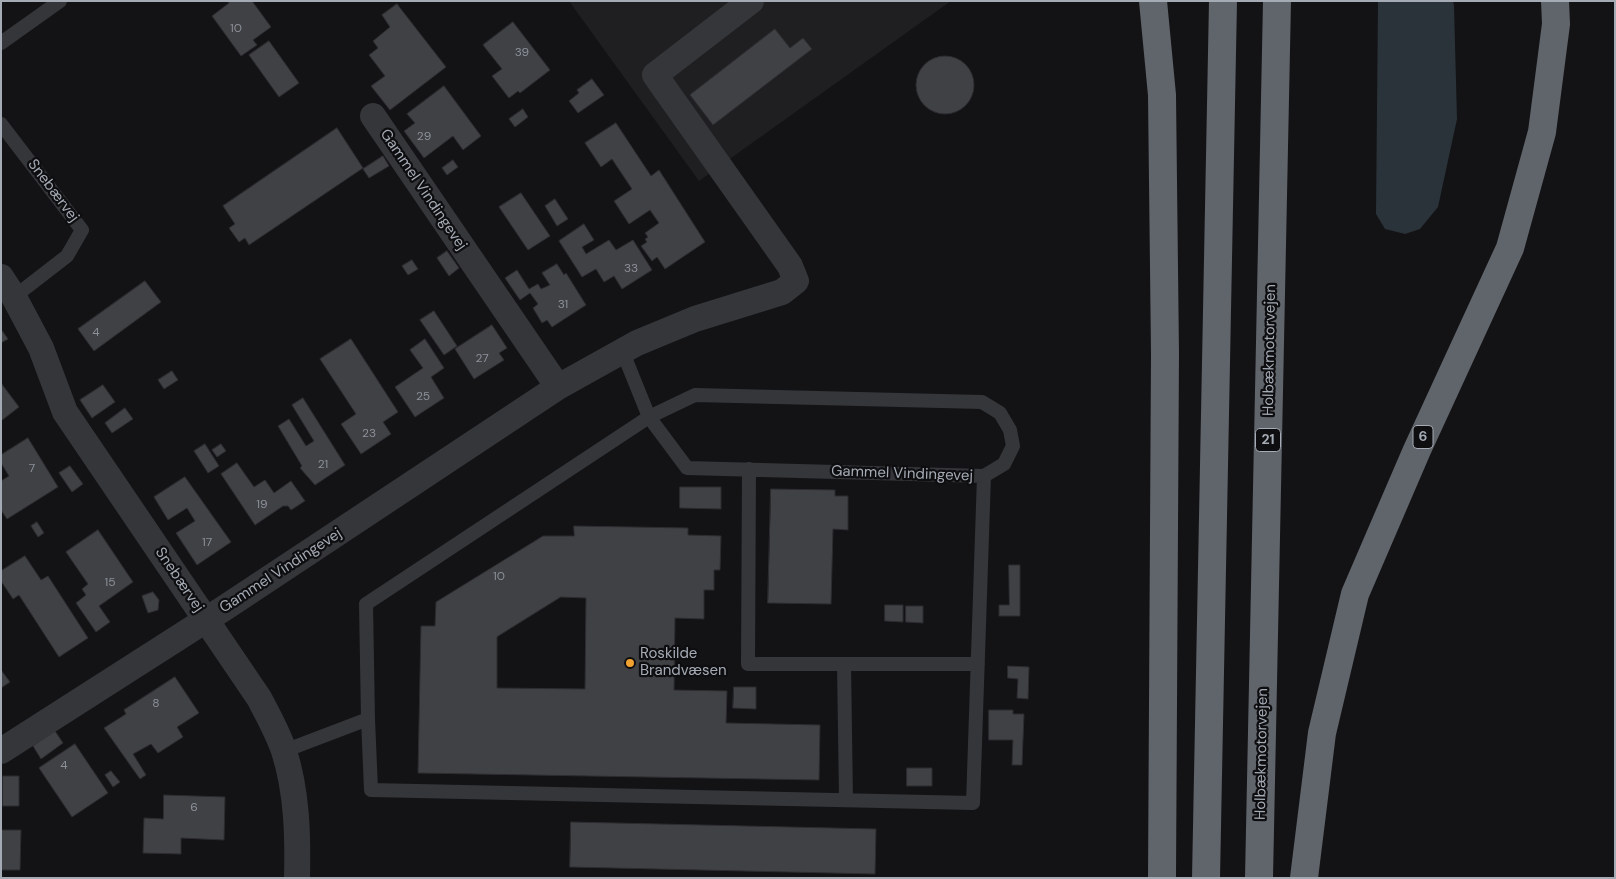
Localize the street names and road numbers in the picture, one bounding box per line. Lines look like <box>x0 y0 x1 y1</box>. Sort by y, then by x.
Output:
street label: Gammel Vindingevej <box>376 126 470 254</box>
street label: Snebærvej <box>23 156 83 226</box>
street label: Holbækmotorvejen <box>1260 284 1280 416</box>
road number: 6 <box>1413 426 1433 448</box>
road number: 21 <box>1256 428 1280 452</box>
street label: Gammel Vindingevej <box>831 463 973 485</box>
street label: Gammel Vindingevej <box>217 525 345 617</box>
street label: Snebærvej <box>151 544 207 616</box>
street label: Holbækmotorvejen <box>1252 688 1272 820</box>

